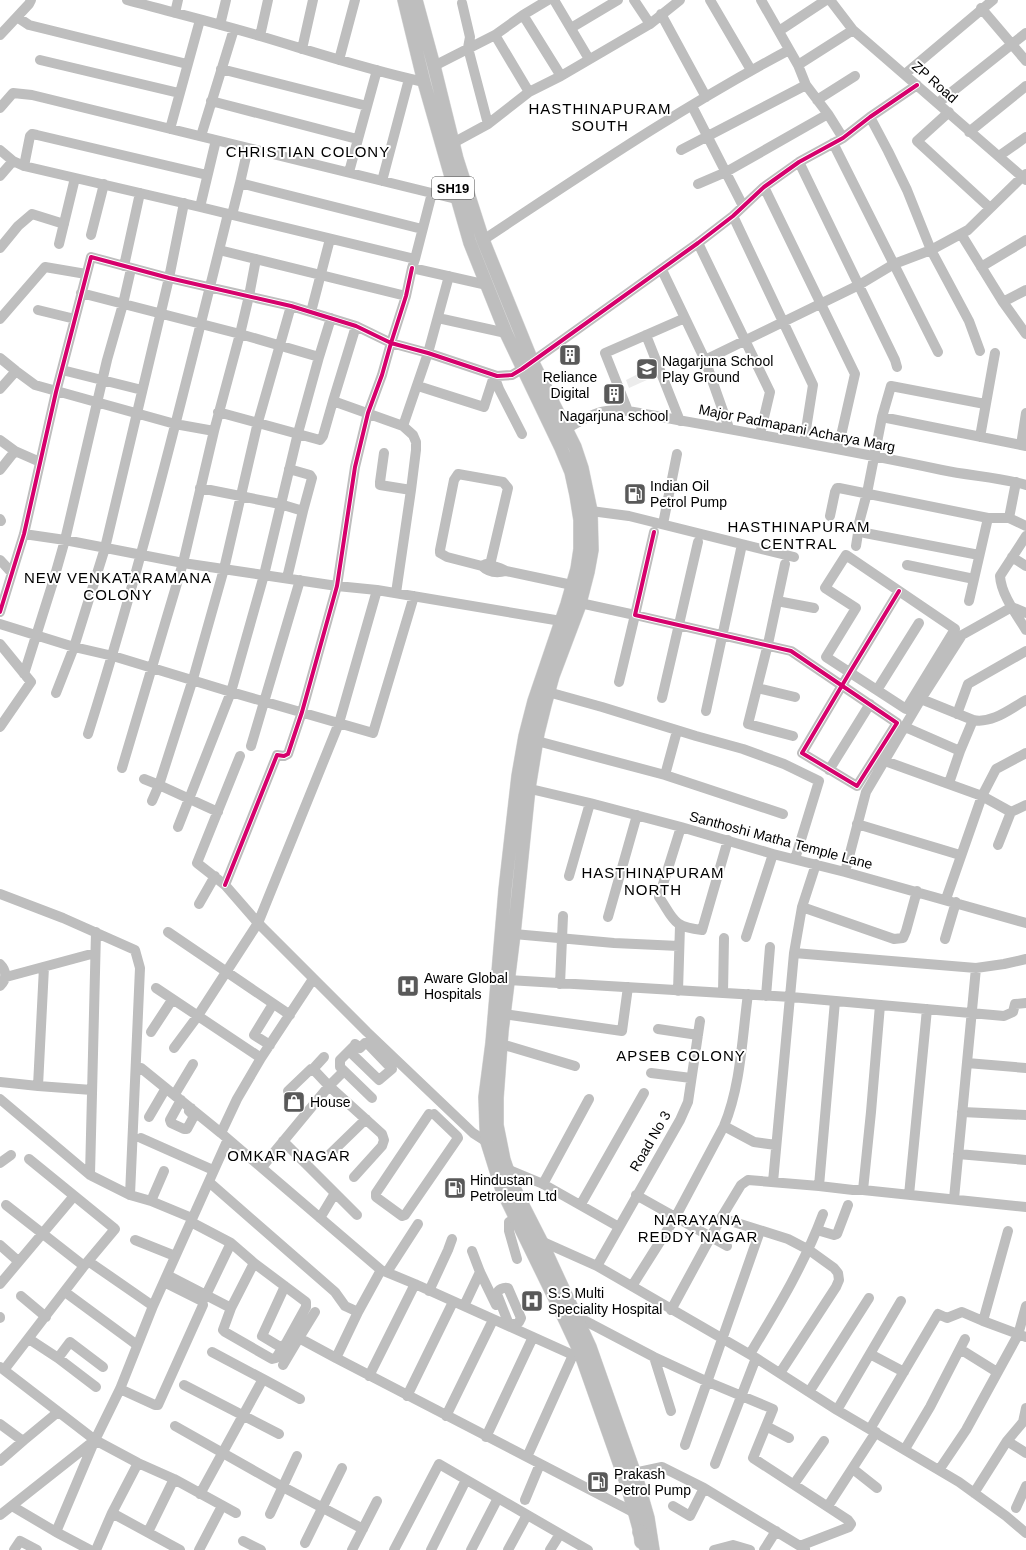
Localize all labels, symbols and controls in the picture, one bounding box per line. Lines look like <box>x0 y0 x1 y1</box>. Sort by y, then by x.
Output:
street label: ZP Road <box>909 58 961 106</box>
district label: HASTHINAPURAM SOUTH <box>528 100 672 134</box>
district label: CHRISTIAN COLONY <box>226 143 390 160</box>
road number: SH19 <box>432 177 474 199</box>
building icon: Reliance Digital <box>557 342 583 368</box>
place label: Nagarjuna School Play Ground <box>662 353 773 385</box>
school or university icon: Nagarjuna School Play Ground <box>634 356 660 382</box>
place label: Reliance Digital <box>543 369 597 401</box>
building icon: Nagarjuna school <box>601 381 627 407</box>
street label: Major Padmapani Acharya Marg <box>697 401 897 455</box>
place label: Nagarjuna school <box>560 408 668 424</box>
place label: Indian Oil Petrol Pump <box>650 478 727 510</box>
fuel station icon: Indian Oil Petrol Pump <box>622 481 648 507</box>
district label: HASTHINAPURAM CENTRAL <box>727 518 871 552</box>
district label: NEW VENKATARAMANA COLONY <box>24 569 212 603</box>
street label: Santhoshi Matha Temple Lane <box>688 808 874 872</box>
district label: HASTHINAPURAM NORTH <box>581 864 725 898</box>
place label: Aware Global Hospitals <box>424 970 508 1002</box>
hospital icon: Aware Global Hospitals <box>395 973 421 999</box>
district label: APSEB COLONY <box>616 1047 746 1064</box>
shop icon: House <box>281 1089 307 1115</box>
place label: House <box>310 1094 351 1110</box>
street label: Road No 3 <box>626 1108 674 1174</box>
district label: OMKAR NAGAR <box>227 1147 351 1164</box>
place label: Hindustan Petroleum Ltd <box>470 1172 557 1204</box>
fuel station icon: Hindustan Petroleum Ltd <box>442 1175 468 1201</box>
district label: NARAYANA REDDY NAGAR <box>638 1211 758 1245</box>
place label: S.S Multi Speciality Hospital <box>548 1285 662 1317</box>
hospital icon: S.S Multi Speciality Hospital <box>519 1288 545 1314</box>
place label: Prakash Petrol Pump <box>614 1466 691 1498</box>
fuel station icon: Prakash Petrol Pump <box>585 1469 611 1495</box>

